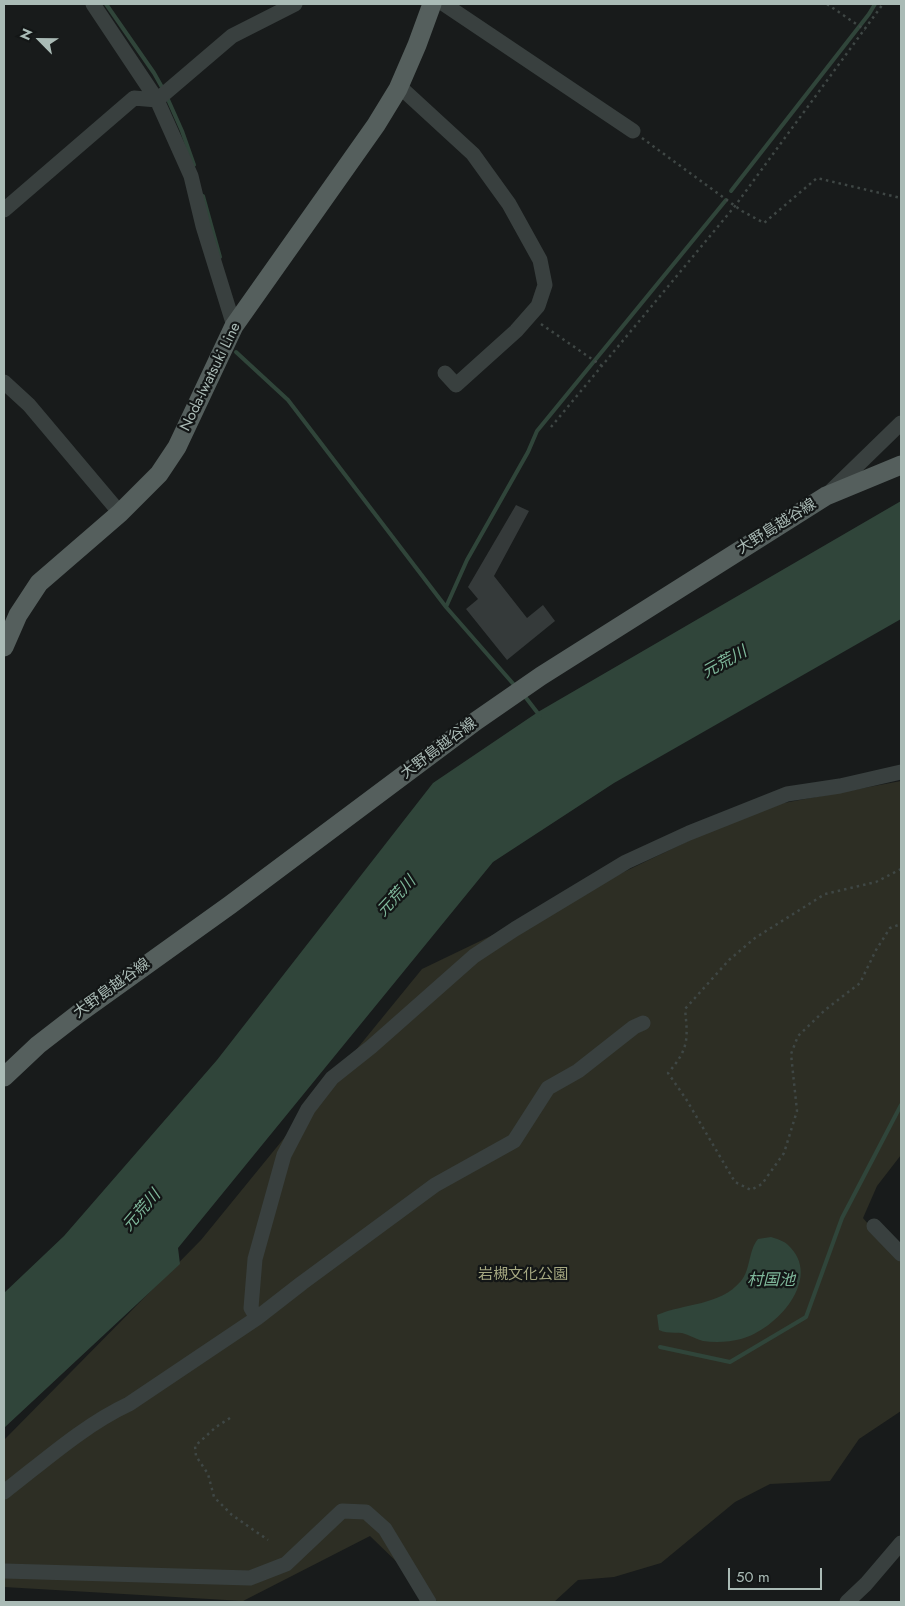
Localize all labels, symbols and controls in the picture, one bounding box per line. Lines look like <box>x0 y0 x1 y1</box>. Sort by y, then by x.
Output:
north arrow <box>15 15 65 65</box>
text: N <box>15 25 38 43</box>
street label: Noda-Iwatsuki Line <box>177 320 245 434</box>
street label: 大野島越谷線 <box>734 496 820 558</box>
water label: 元荒川 <box>699 643 751 683</box>
street label: 大野島越谷線 <box>398 715 480 783</box>
water label: 元荒川 <box>374 873 420 921</box>
street label: 大野島越谷線 <box>70 955 154 1023</box>
water label: 元荒川 <box>119 1187 165 1235</box>
park label: 岩槻文化公園 <box>478 1266 568 1284</box>
water label: 村国池 <box>747 1271 795 1291</box>
scale bar <box>730 1558 824 1590</box>
text: 50 m <box>736 1566 770 1588</box>

